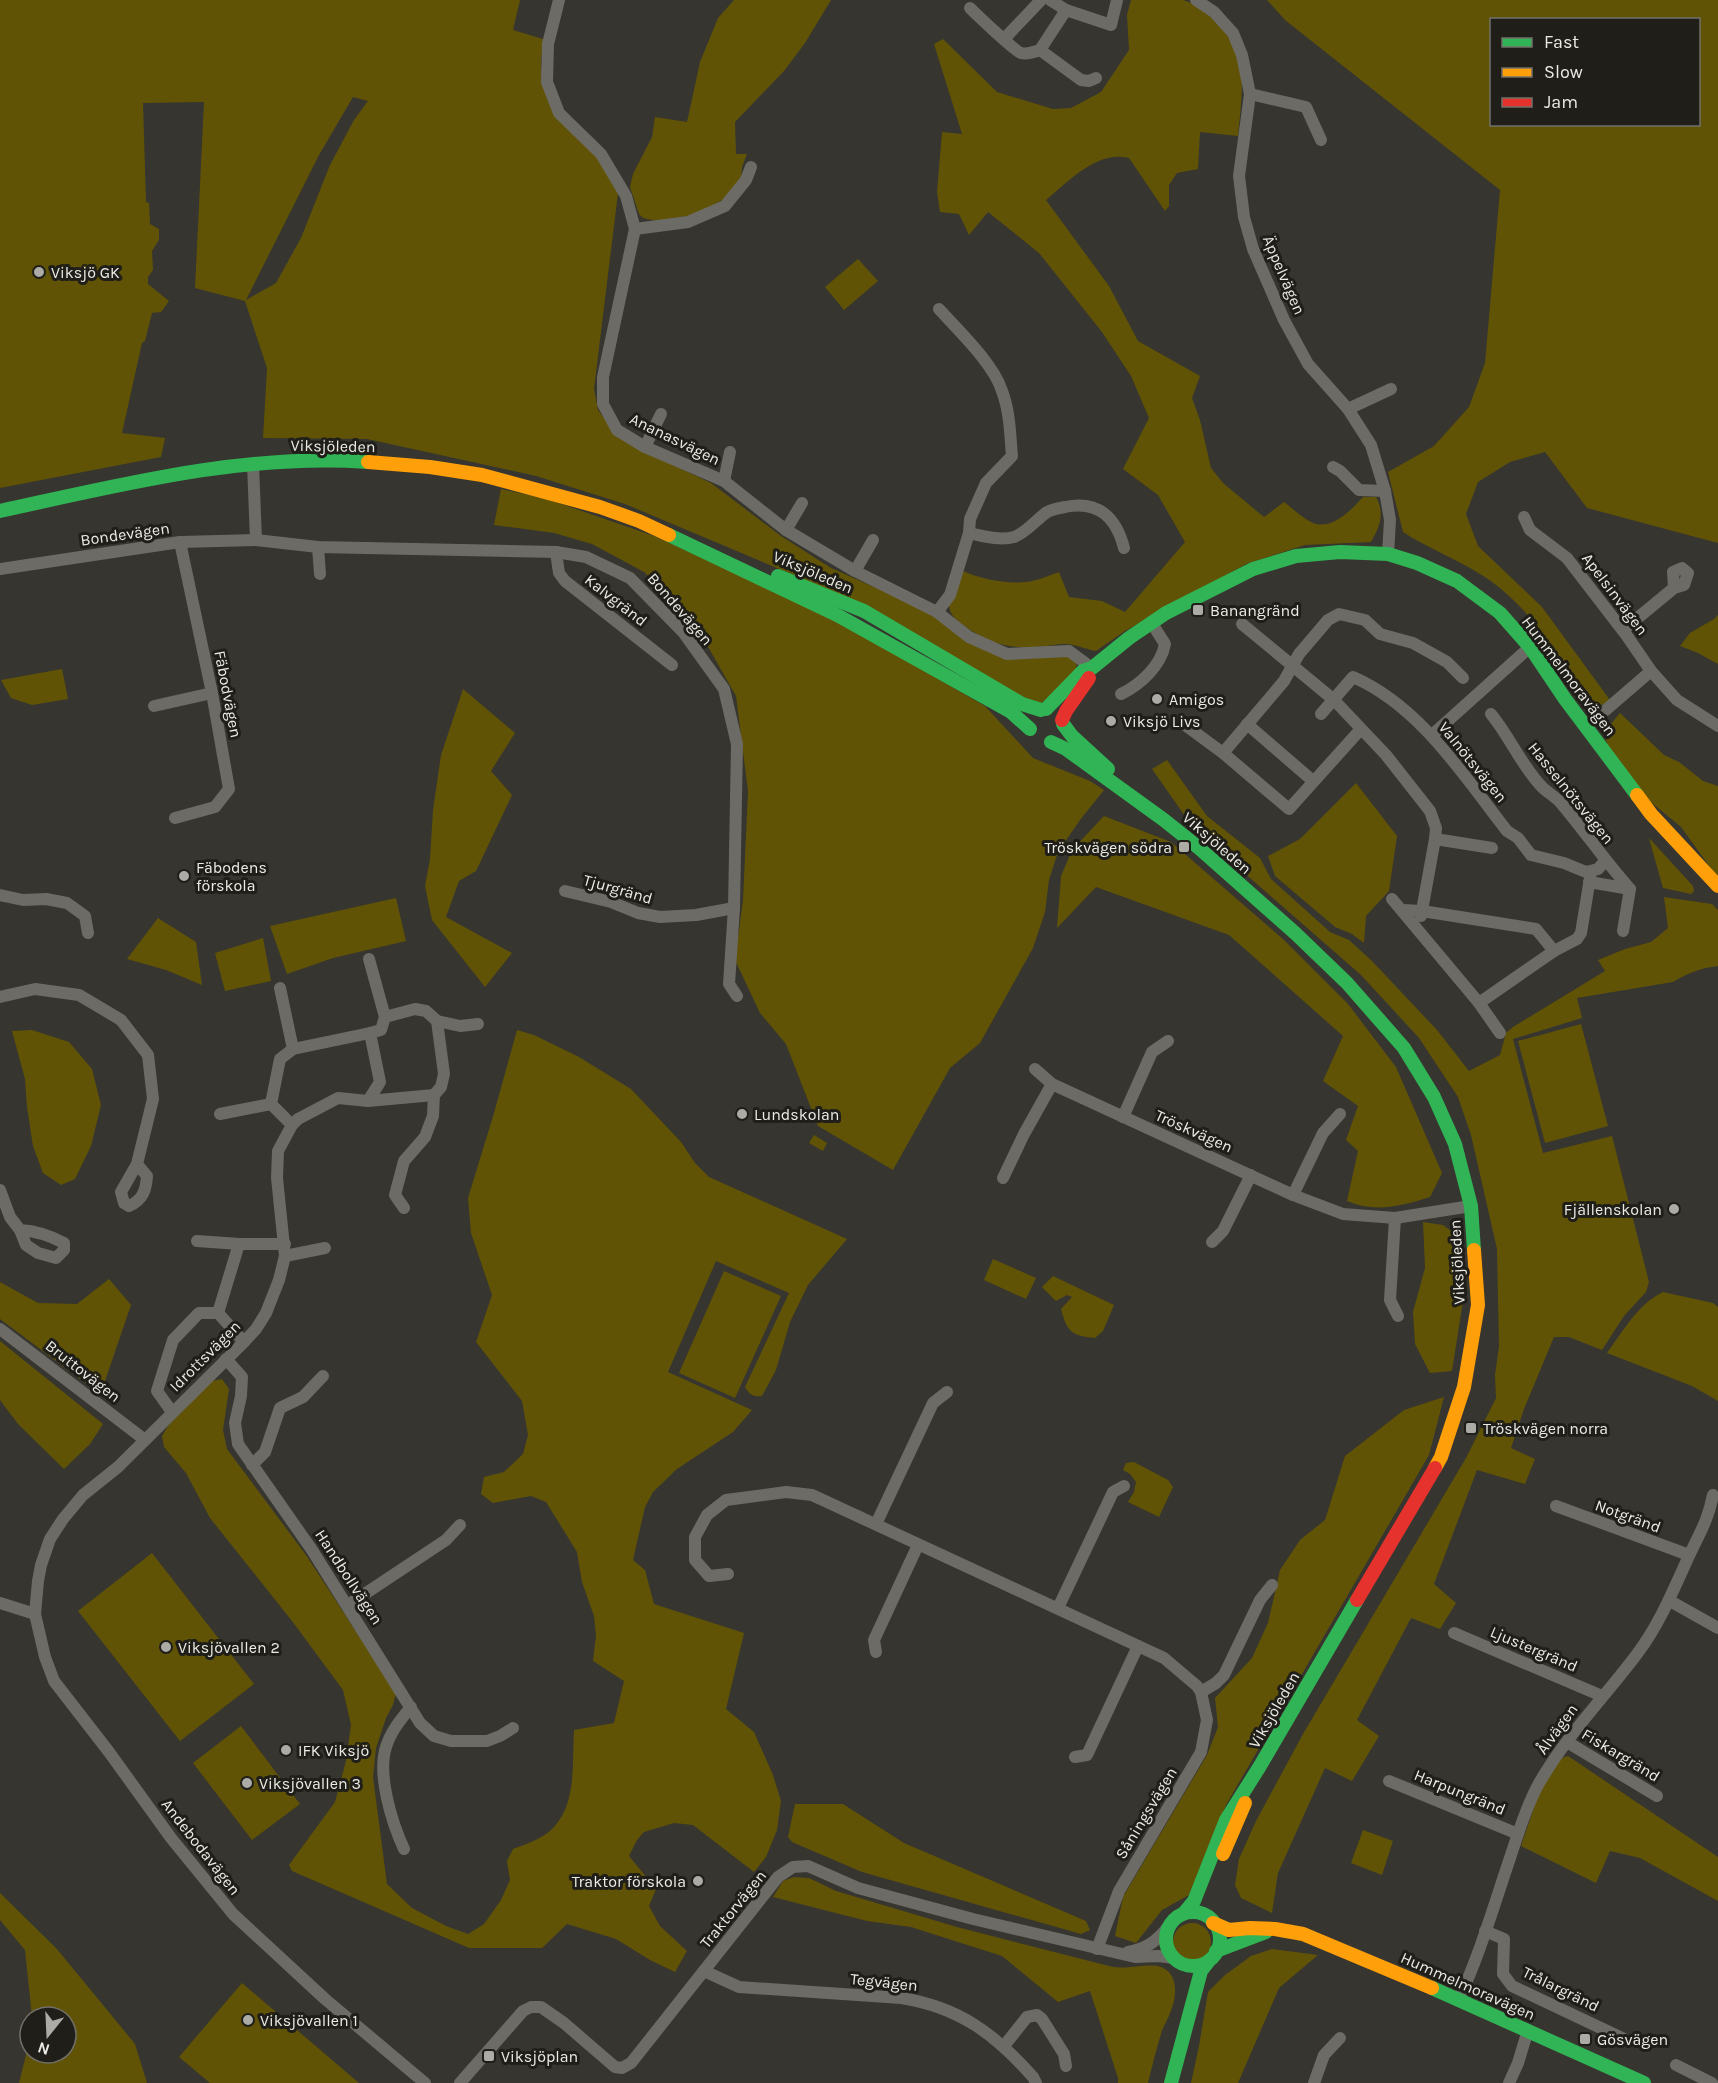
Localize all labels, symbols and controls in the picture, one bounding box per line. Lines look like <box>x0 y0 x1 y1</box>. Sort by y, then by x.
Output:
legend <box>1490 18 1700 126</box>
text: Fast <box>1544 31 1579 53</box>
text: Slow <box>1544 61 1583 83</box>
text: Jam <box>1544 91 1578 113</box>
street label: Äppelvägen <box>1259 232 1309 318</box>
place label: Viksjö GK <box>51 263 120 282</box>
marker: Viksjö GK <box>32 265 46 279</box>
street label: Ananasvägen <box>627 409 723 469</box>
street label: Viksjöleden <box>290 436 376 456</box>
street label: Bondevägen <box>79 518 171 550</box>
street label: Viksjöleden <box>770 547 856 597</box>
street label: Apelsinvägen <box>1578 549 1652 639</box>
street label: Bondevägen <box>643 569 717 649</box>
street label: Kalvgränd <box>581 570 651 630</box>
place label: Banangränd <box>1210 601 1300 620</box>
marker: Banangränd <box>1191 603 1205 617</box>
street label: Hummelmoravägen <box>1518 612 1620 740</box>
street label: Fäbodvägen <box>210 649 246 739</box>
place label: Amigos <box>1169 690 1224 709</box>
marker: Amigos <box>1150 692 1164 706</box>
place label: Viksjö Livs <box>1123 712 1200 731</box>
marker: Viksjö Livs <box>1104 714 1118 728</box>
street label: Valnötsvägen <box>1435 718 1511 806</box>
street label: Hasselnötsvägen <box>1524 738 1618 848</box>
street label: Viksjöleden <box>1179 808 1255 878</box>
place label: Tröskvägen södra <box>1044 838 1172 857</box>
marker: Tröskvägen södra <box>1177 840 1191 854</box>
place label: Fäbodens förskola <box>196 858 267 895</box>
marker: Fäbodens förskola <box>177 869 191 883</box>
street label: Tjurgränd <box>581 870 655 908</box>
place label: Lundskolan <box>754 1105 839 1124</box>
street label: Tröskvägen <box>1152 1106 1236 1156</box>
marker: Lundskolan <box>735 1107 749 1121</box>
place label: Fjällenskolan <box>1564 1200 1662 1219</box>
marker: Fjällenskolan <box>1667 1202 1681 1216</box>
street label: Viksjöleden <box>1445 1219 1469 1305</box>
street label: Idrottsvägen <box>166 1317 244 1395</box>
street label: Bruttovägen <box>42 1336 124 1406</box>
place label: Tröskvägen norra <box>1483 1419 1608 1438</box>
marker: Tröskvägen norra <box>1464 1421 1478 1435</box>
street label: Notgränd <box>1593 1495 1663 1537</box>
street label: Handbollvägen <box>311 1526 387 1628</box>
street label: Ljustergränd <box>1487 1622 1581 1676</box>
place label: Viksjövallen 2 <box>178 1638 280 1657</box>
marker: Viksjövallen 2 <box>159 1640 173 1654</box>
street label: Viksjöleden <box>1245 1668 1303 1752</box>
street label: Ålvägen <box>1532 1700 1582 1758</box>
street label: Fiskargränd <box>1579 1724 1663 1786</box>
place label: IFK Viksjö <box>298 1741 369 1760</box>
marker: IFK Viksjö <box>279 1743 293 1757</box>
street label: Såningsvägen <box>1111 1764 1181 1862</box>
street label: Harpungränd <box>1412 1765 1508 1819</box>
place label: Viksjövallen 3 <box>259 1774 361 1793</box>
marker: Viksjövallen 3 <box>240 1776 254 1790</box>
street label: Andebodavägen <box>158 1795 244 1899</box>
street label: Traktorvägen <box>696 1866 770 1952</box>
place label: Traktor förskola <box>572 1872 686 1891</box>
marker: Traktor förskola <box>691 1874 705 1888</box>
street label: Hummelmoravägen <box>1398 1948 1538 2024</box>
street label: Trålargränd <box>1520 1962 1602 2016</box>
street label: Tegvägen <box>849 1969 919 1995</box>
north arrow <box>18 2005 78 2065</box>
place label: Viksjövallen 1 <box>260 2011 358 2030</box>
marker: Viksjövallen 1 <box>241 2013 255 2027</box>
place label: Gösvägen <box>1597 2030 1668 2049</box>
marker: Gösvägen <box>1578 2032 1592 2046</box>
text: N <box>35 2038 52 2060</box>
place label: Viksjöplan <box>501 2047 578 2066</box>
marker: Viksjöplan <box>482 2049 496 2063</box>

